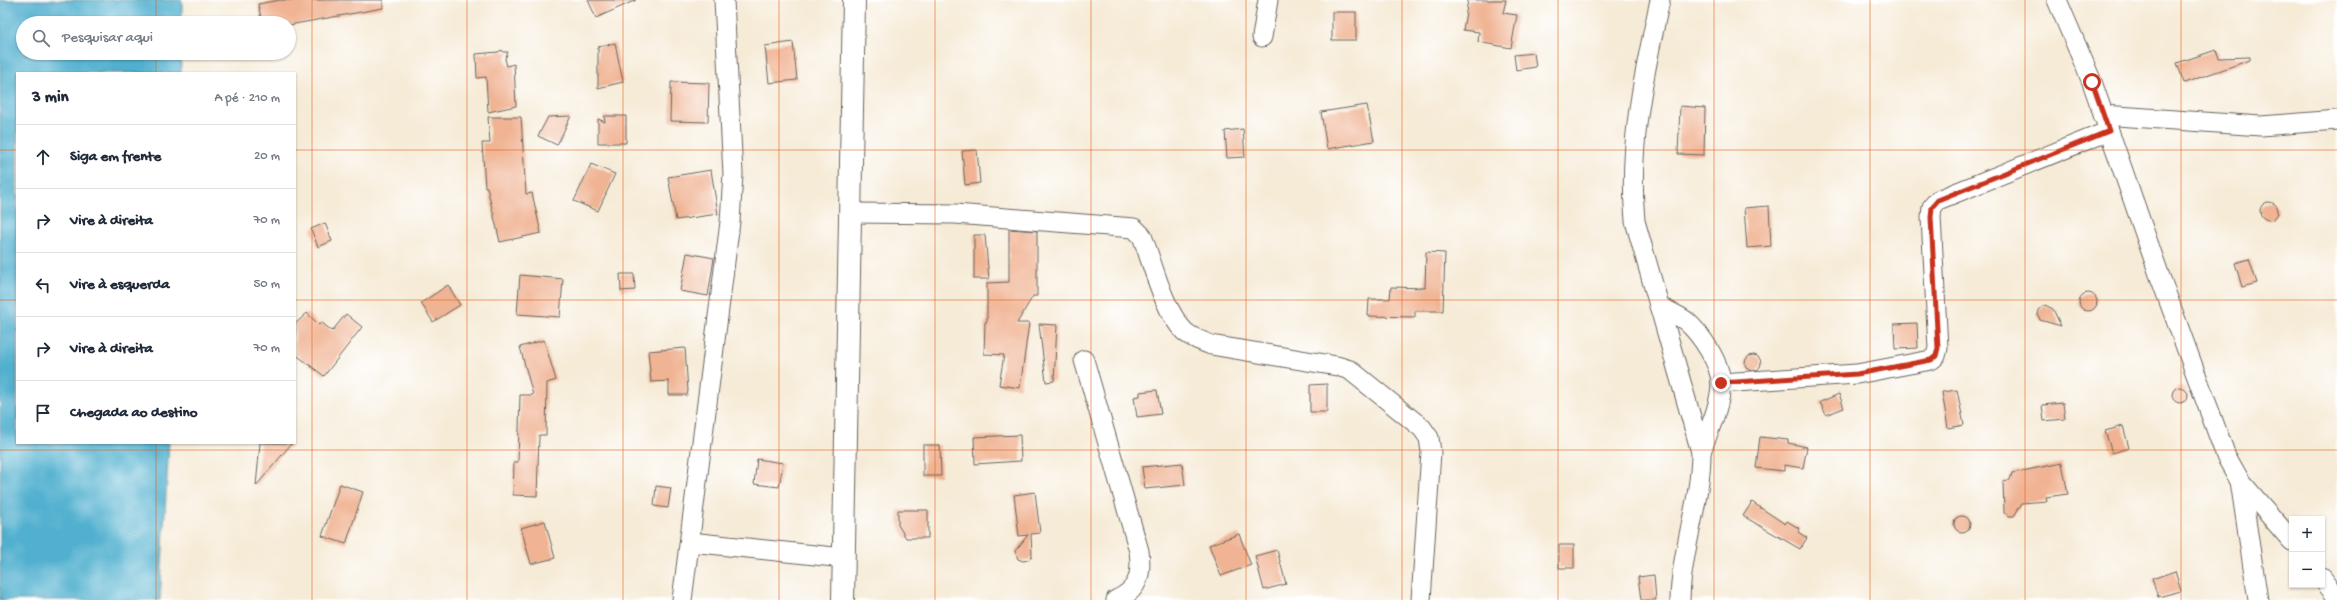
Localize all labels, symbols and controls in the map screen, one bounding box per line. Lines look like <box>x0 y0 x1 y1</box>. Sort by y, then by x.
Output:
search box <box>16 16 296 60</box>
icon: search <box>30 27 52 49</box>
text: Pesquisar aqui <box>62 29 153 47</box>
route start <box>2083 73 2101 91</box>
text: 3 min <box>32 88 69 108</box>
text: A pé · 210 m <box>215 91 280 106</box>
icon: ahead <box>32 146 54 168</box>
text: Siga em frente <box>70 148 161 166</box>
text: 20 m <box>254 149 280 164</box>
icon: right <box>32 210 54 232</box>
text: Vire à direita <box>70 212 153 230</box>
text: 70 m <box>254 213 280 228</box>
icon: left <box>32 274 54 296</box>
text: Vire à esquerda <box>70 276 170 294</box>
text: 50 m <box>253 277 280 292</box>
icon: right <box>32 338 54 360</box>
text: Vire à direita <box>70 340 153 358</box>
text: 70 m <box>254 341 280 356</box>
route end <box>1712 374 1730 392</box>
icon: arrive <box>32 402 54 424</box>
text: Chegada ao destino <box>70 404 197 422</box>
map controls <box>2289 516 2325 588</box>
button: + <box>2289 516 2325 552</box>
button: − <box>2289 552 2325 588</box>

